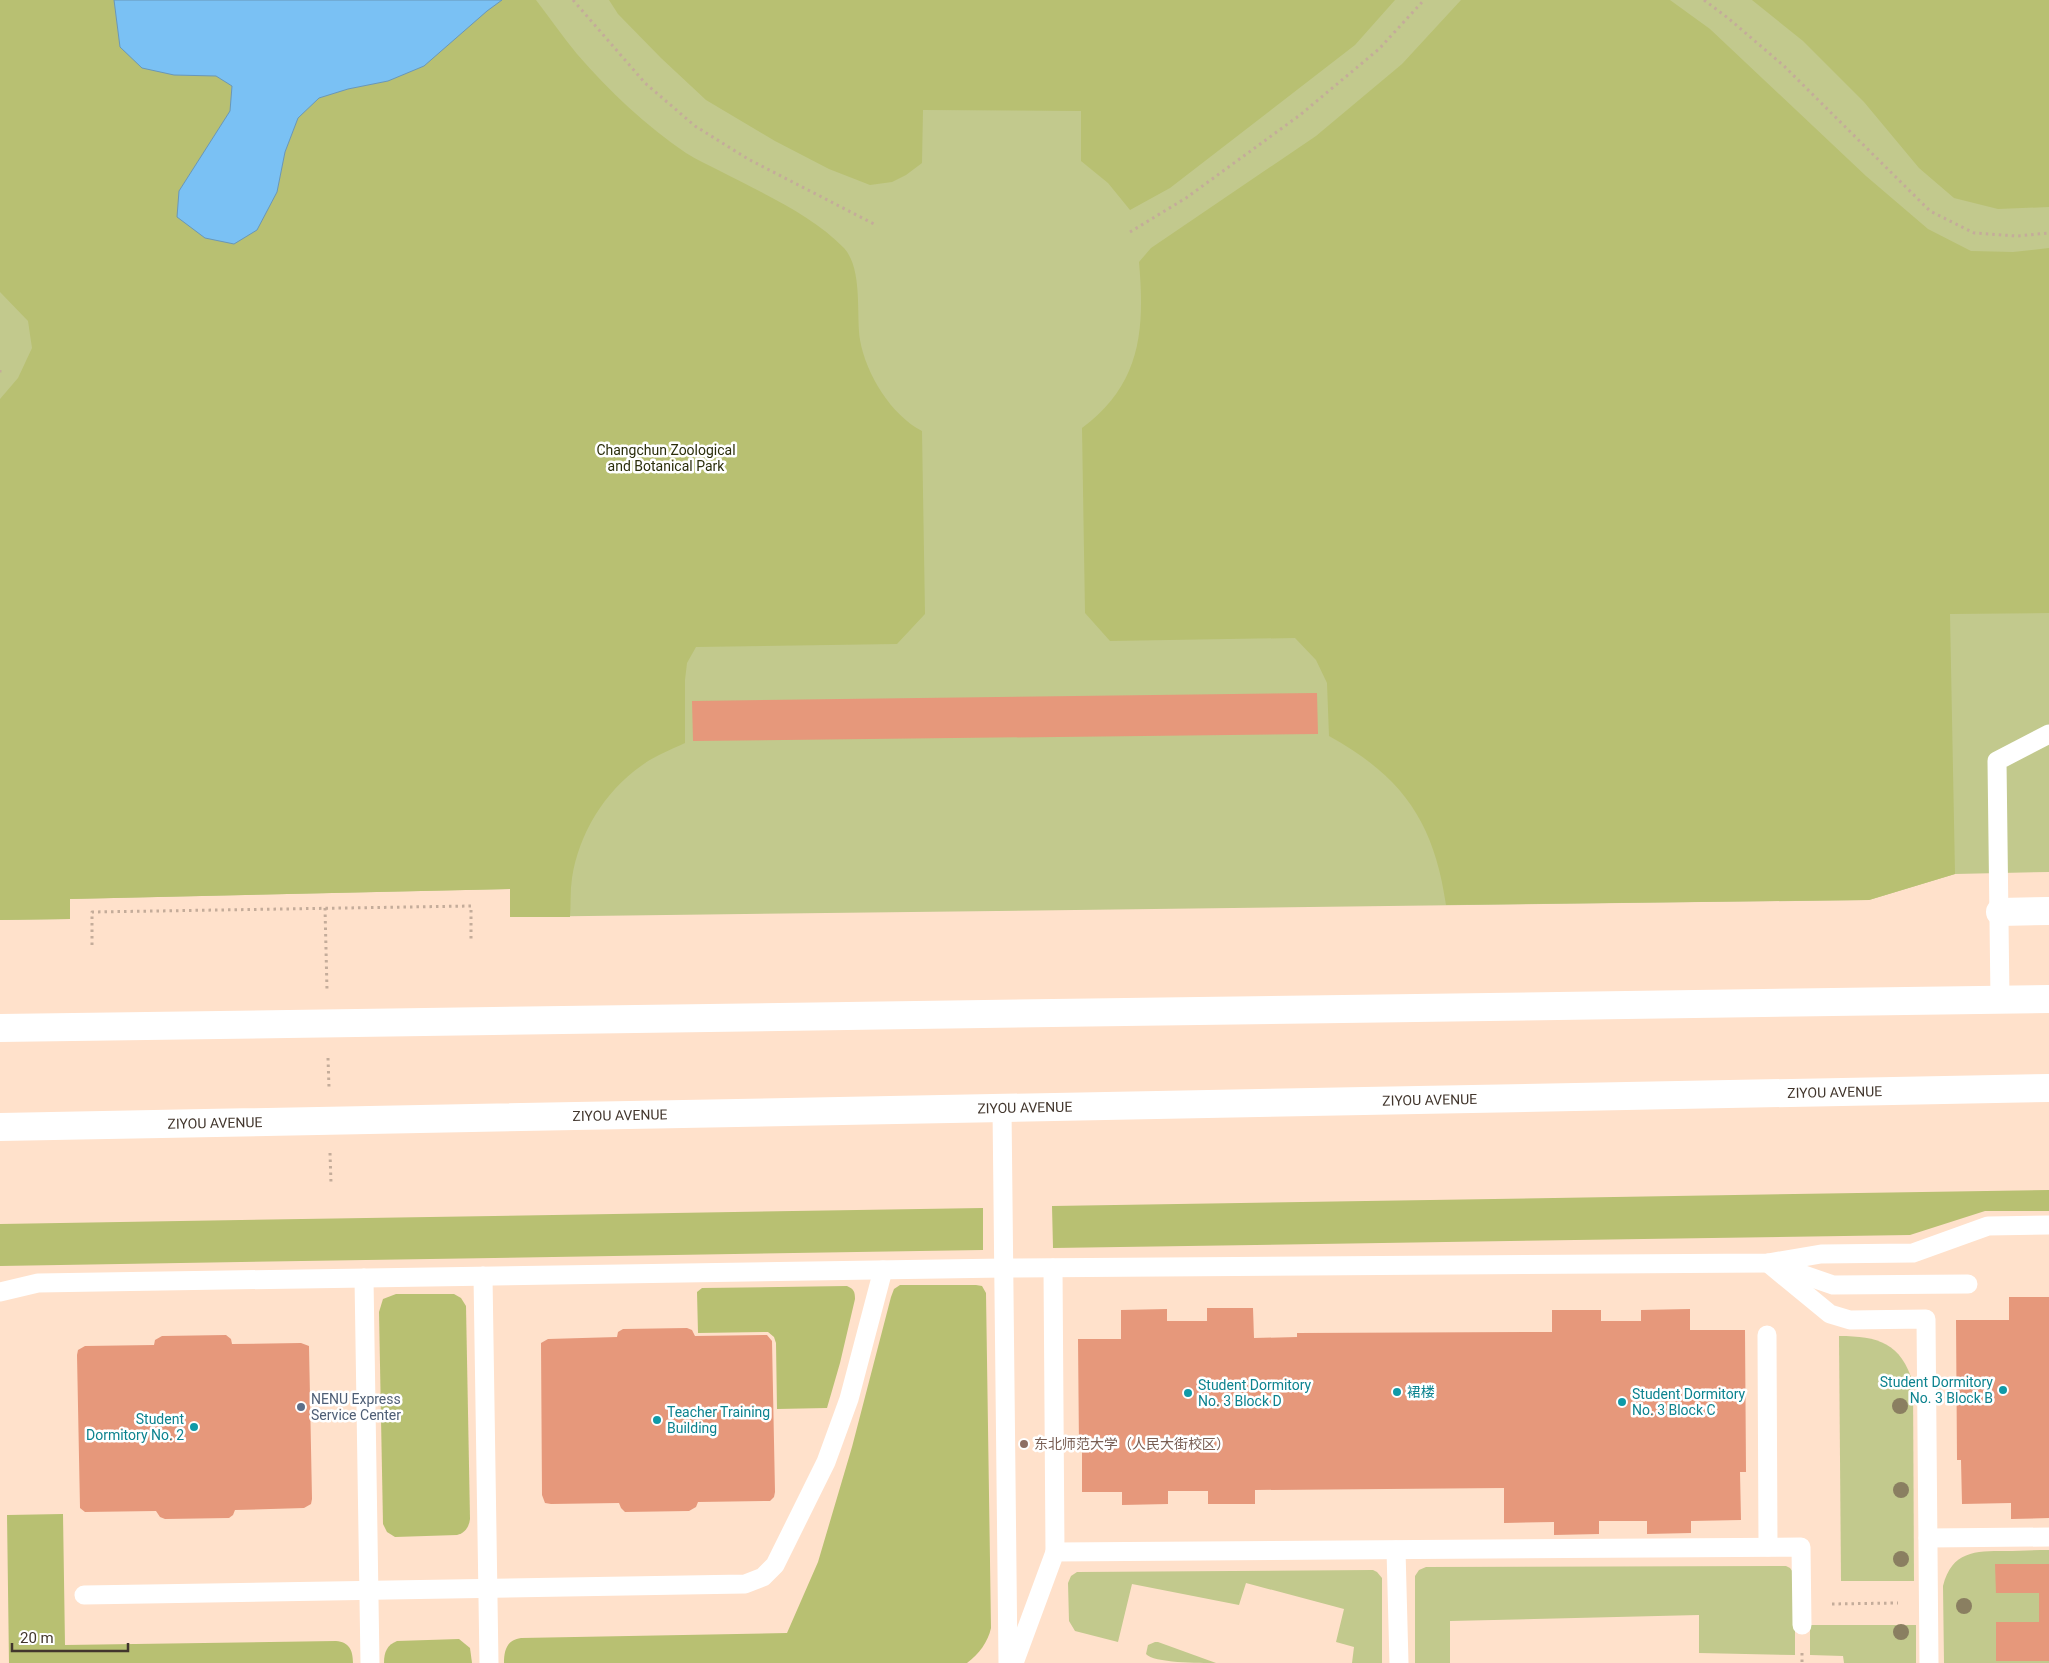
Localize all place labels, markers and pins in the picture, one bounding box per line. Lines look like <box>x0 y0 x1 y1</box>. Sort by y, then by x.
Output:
place label: Student Dormitory No. 3 Block B <box>1880 1374 1993 1406</box>
place label: Student Dormitory No. 3 Block D <box>1198 1377 1312 1409</box>
place label: 裙楼 <box>1407 1384 1435 1400</box>
marker: Student Dormitory No. 3 Block B <box>1997 1384 2009 1396</box>
marker: 裙楼 <box>1391 1386 1403 1398</box>
place label: Student Dormitory No. 3 Block C <box>1632 1386 1746 1418</box>
marker: Student Dormitory No. 3 Block D <box>1182 1387 1194 1399</box>
place label: NENU Express Service Center <box>311 1391 401 1423</box>
marker: Student Dormitory No. 3 Block C <box>1616 1396 1628 1408</box>
marker: NENU Express Service Center <box>295 1401 307 1413</box>
place label: Teacher Training Building <box>667 1404 770 1436</box>
place label: Student Dormitory No. 2 <box>86 1411 184 1443</box>
marker: Teacher Training Building <box>651 1414 663 1426</box>
marker: Student Dormitory No. 2 <box>188 1421 200 1433</box>
place label: 东北师范大学（人民大街校区） <box>1034 1436 1230 1452</box>
marker: 东北师范大学（人民大街校区） <box>1018 1438 1030 1450</box>

